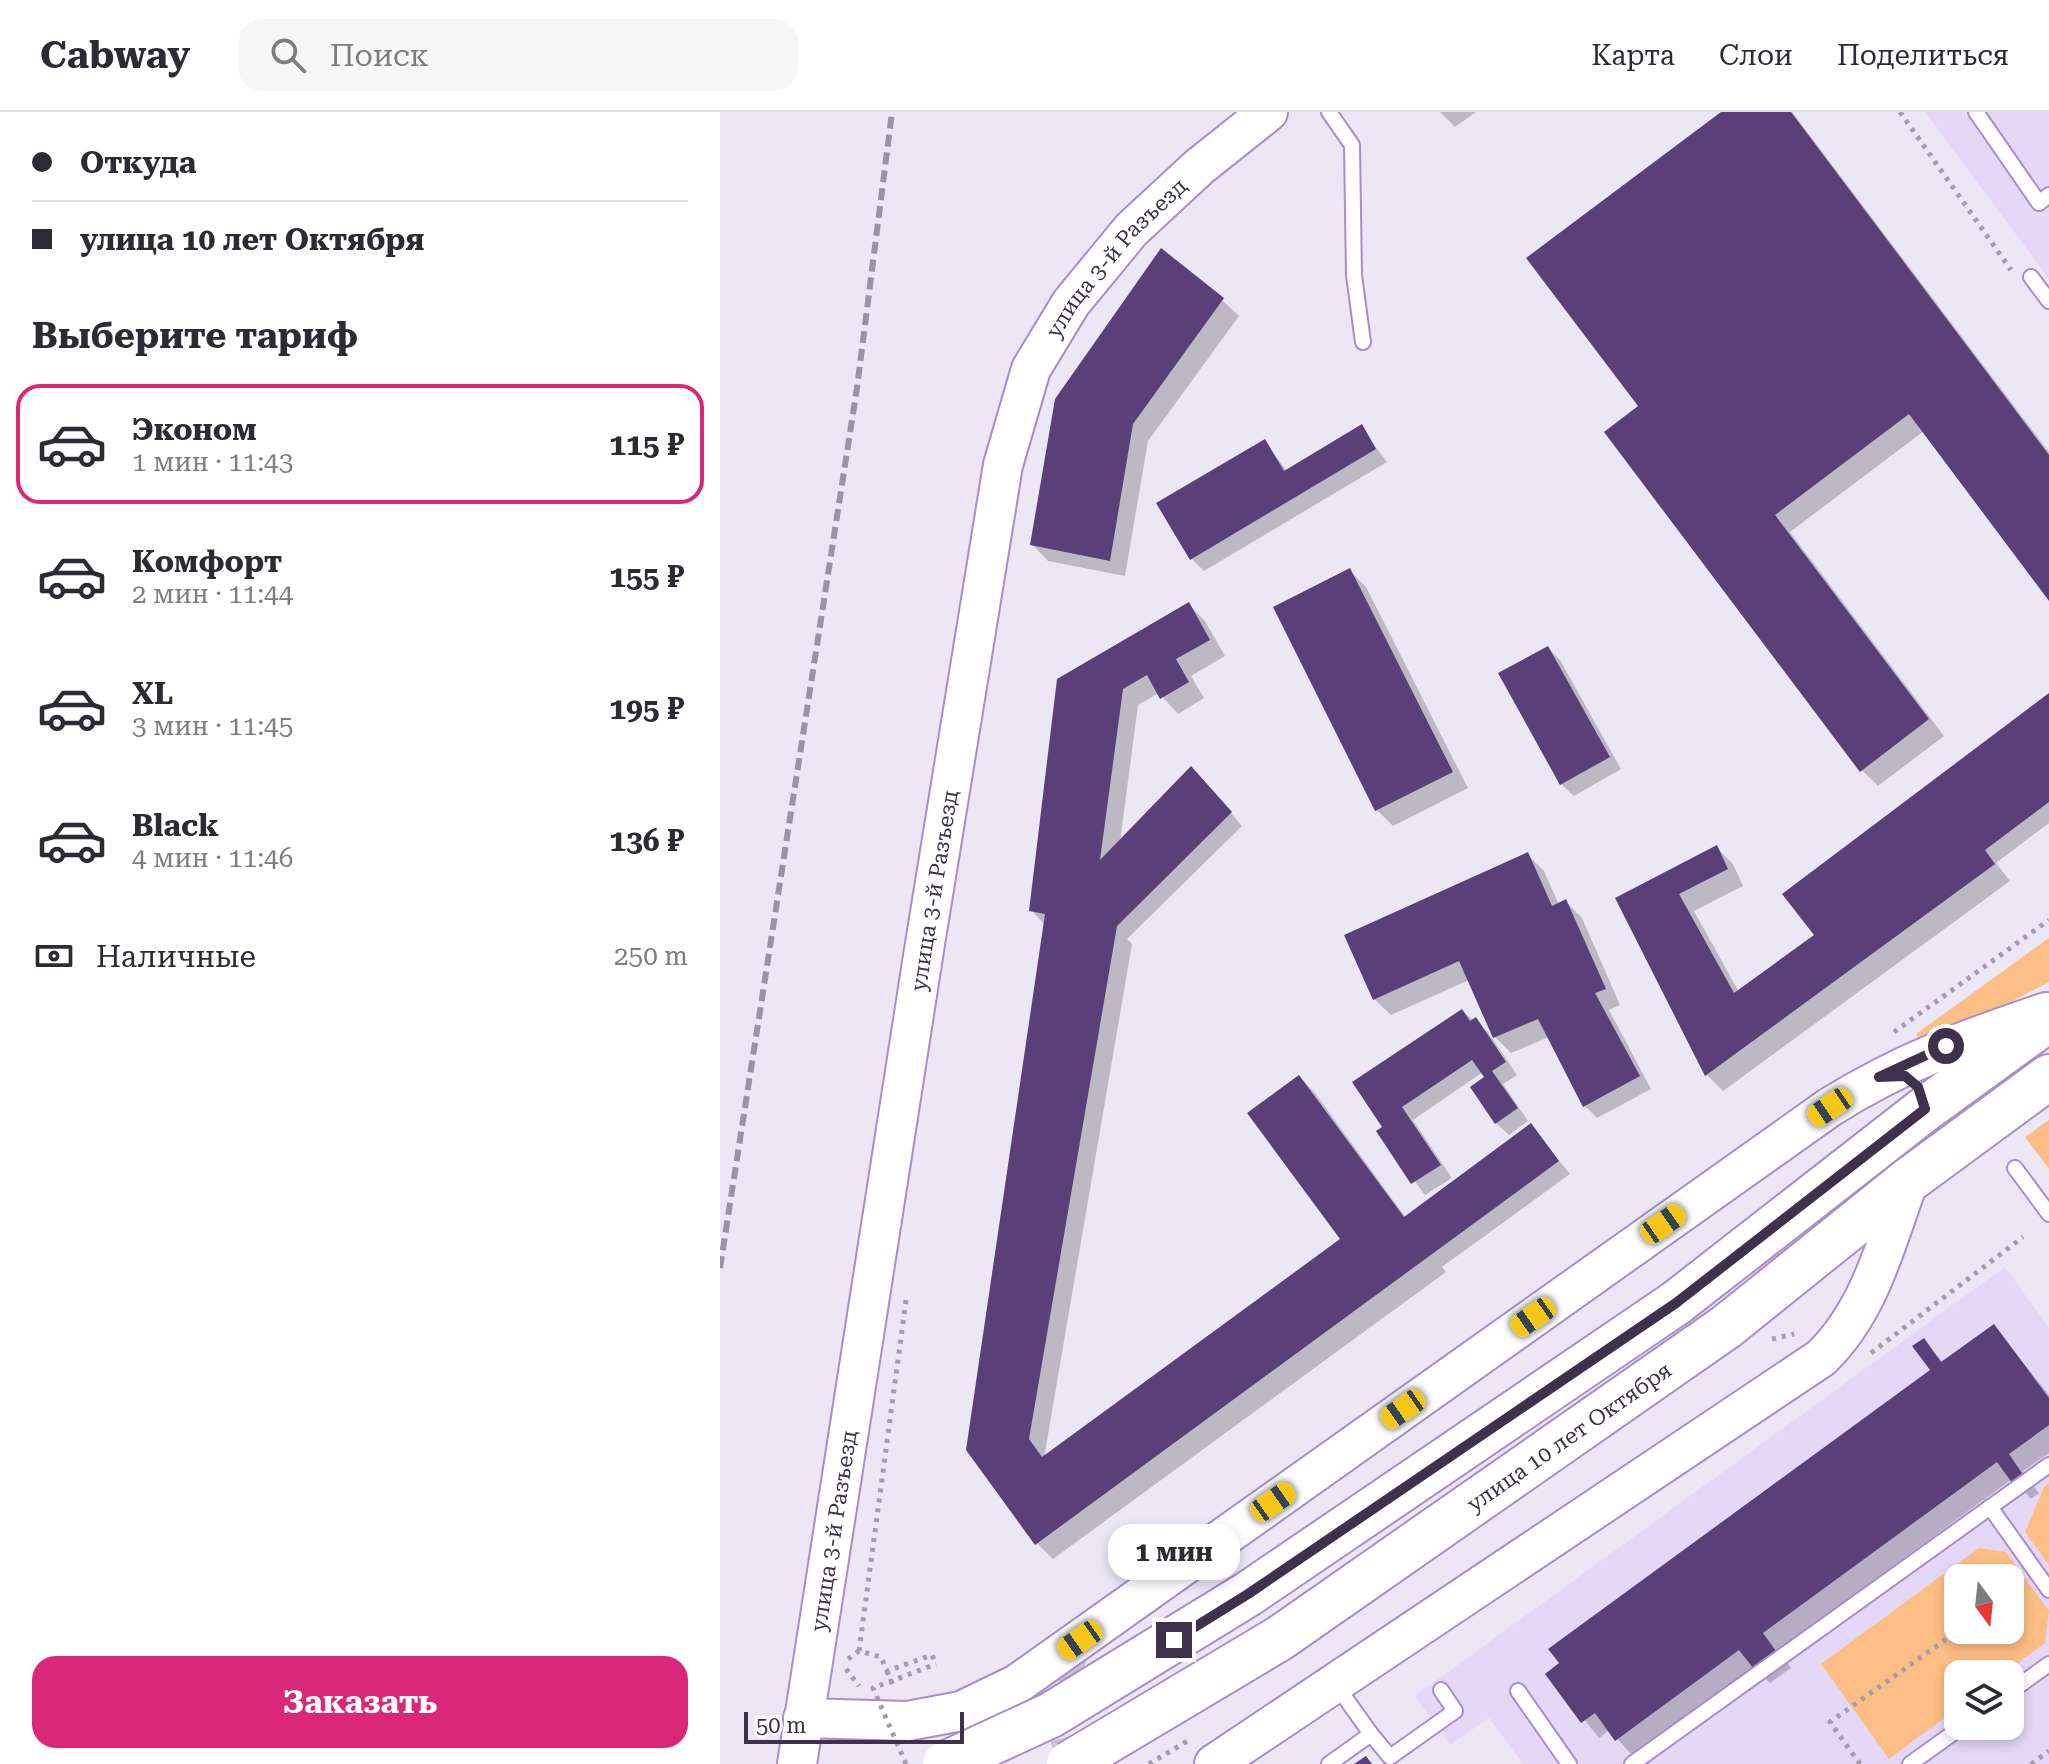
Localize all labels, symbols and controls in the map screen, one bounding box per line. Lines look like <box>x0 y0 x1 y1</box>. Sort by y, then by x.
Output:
search box <box>238 19 798 91</box>
text: Cabway <box>40 33 190 77</box>
icon: search <box>266 33 310 77</box>
text: Поиск <box>330 38 429 73</box>
text: Карта <box>1591 39 1675 72</box>
text: Слои <box>1719 39 1793 72</box>
text: Поделиться <box>1837 39 2009 72</box>
text: Откуда <box>80 145 196 180</box>
street label: улица 3-й Разъезд <box>1041 173 1191 342</box>
text: улица 10 лет Октября <box>80 222 424 257</box>
text: Выберите тариф <box>32 315 358 357</box>
icon: car <box>36 408 108 480</box>
text: Эконом <box>132 412 257 447</box>
text: 115 ₽ <box>609 427 684 462</box>
text: 1 мин · 11:43 <box>132 447 293 477</box>
icon: car <box>36 540 108 612</box>
text: Комфорт <box>132 544 282 579</box>
text: 155 ₽ <box>609 559 684 594</box>
text: 2 мин · 11:44 <box>132 579 293 609</box>
icon: car <box>36 672 108 744</box>
text: XL <box>132 676 173 711</box>
text: 195 ₽ <box>609 691 684 726</box>
text: 3 мин · 11:45 <box>132 711 293 741</box>
street label: улица 3-й Разъезд <box>905 788 962 993</box>
icon: car <box>36 804 108 876</box>
text: Black <box>132 808 219 843</box>
text: 136 ₽ <box>609 823 684 858</box>
text: 4 мин · 11:46 <box>132 843 293 873</box>
icon: cash <box>32 934 76 978</box>
text: Наличные <box>96 939 256 974</box>
text: 250 m <box>614 941 688 971</box>
route start <box>1928 1028 1964 1064</box>
car <box>1803 1084 1857 1130</box>
car <box>1636 1200 1690 1248</box>
car <box>1506 1293 1560 1341</box>
street label: улица 10 лет Октября <box>1462 1357 1676 1516</box>
car <box>1376 1385 1430 1433</box>
street label: улица 3-й Разъезд <box>805 1428 861 1633</box>
car <box>1246 1478 1300 1526</box>
callout: 1 мин <box>1108 1524 1240 1580</box>
text: 1 мин <box>1135 1537 1213 1567</box>
north arrow <box>1944 1564 2024 1644</box>
map controls <box>1944 1564 2024 1740</box>
car <box>1053 1616 1107 1664</box>
route end <box>1156 1622 1192 1658</box>
button: Заказать <box>32 1656 688 1748</box>
button: layers <box>1944 1660 2024 1740</box>
scale bar <box>744 1708 964 1744</box>
text: 50 m <box>756 1713 806 1738</box>

